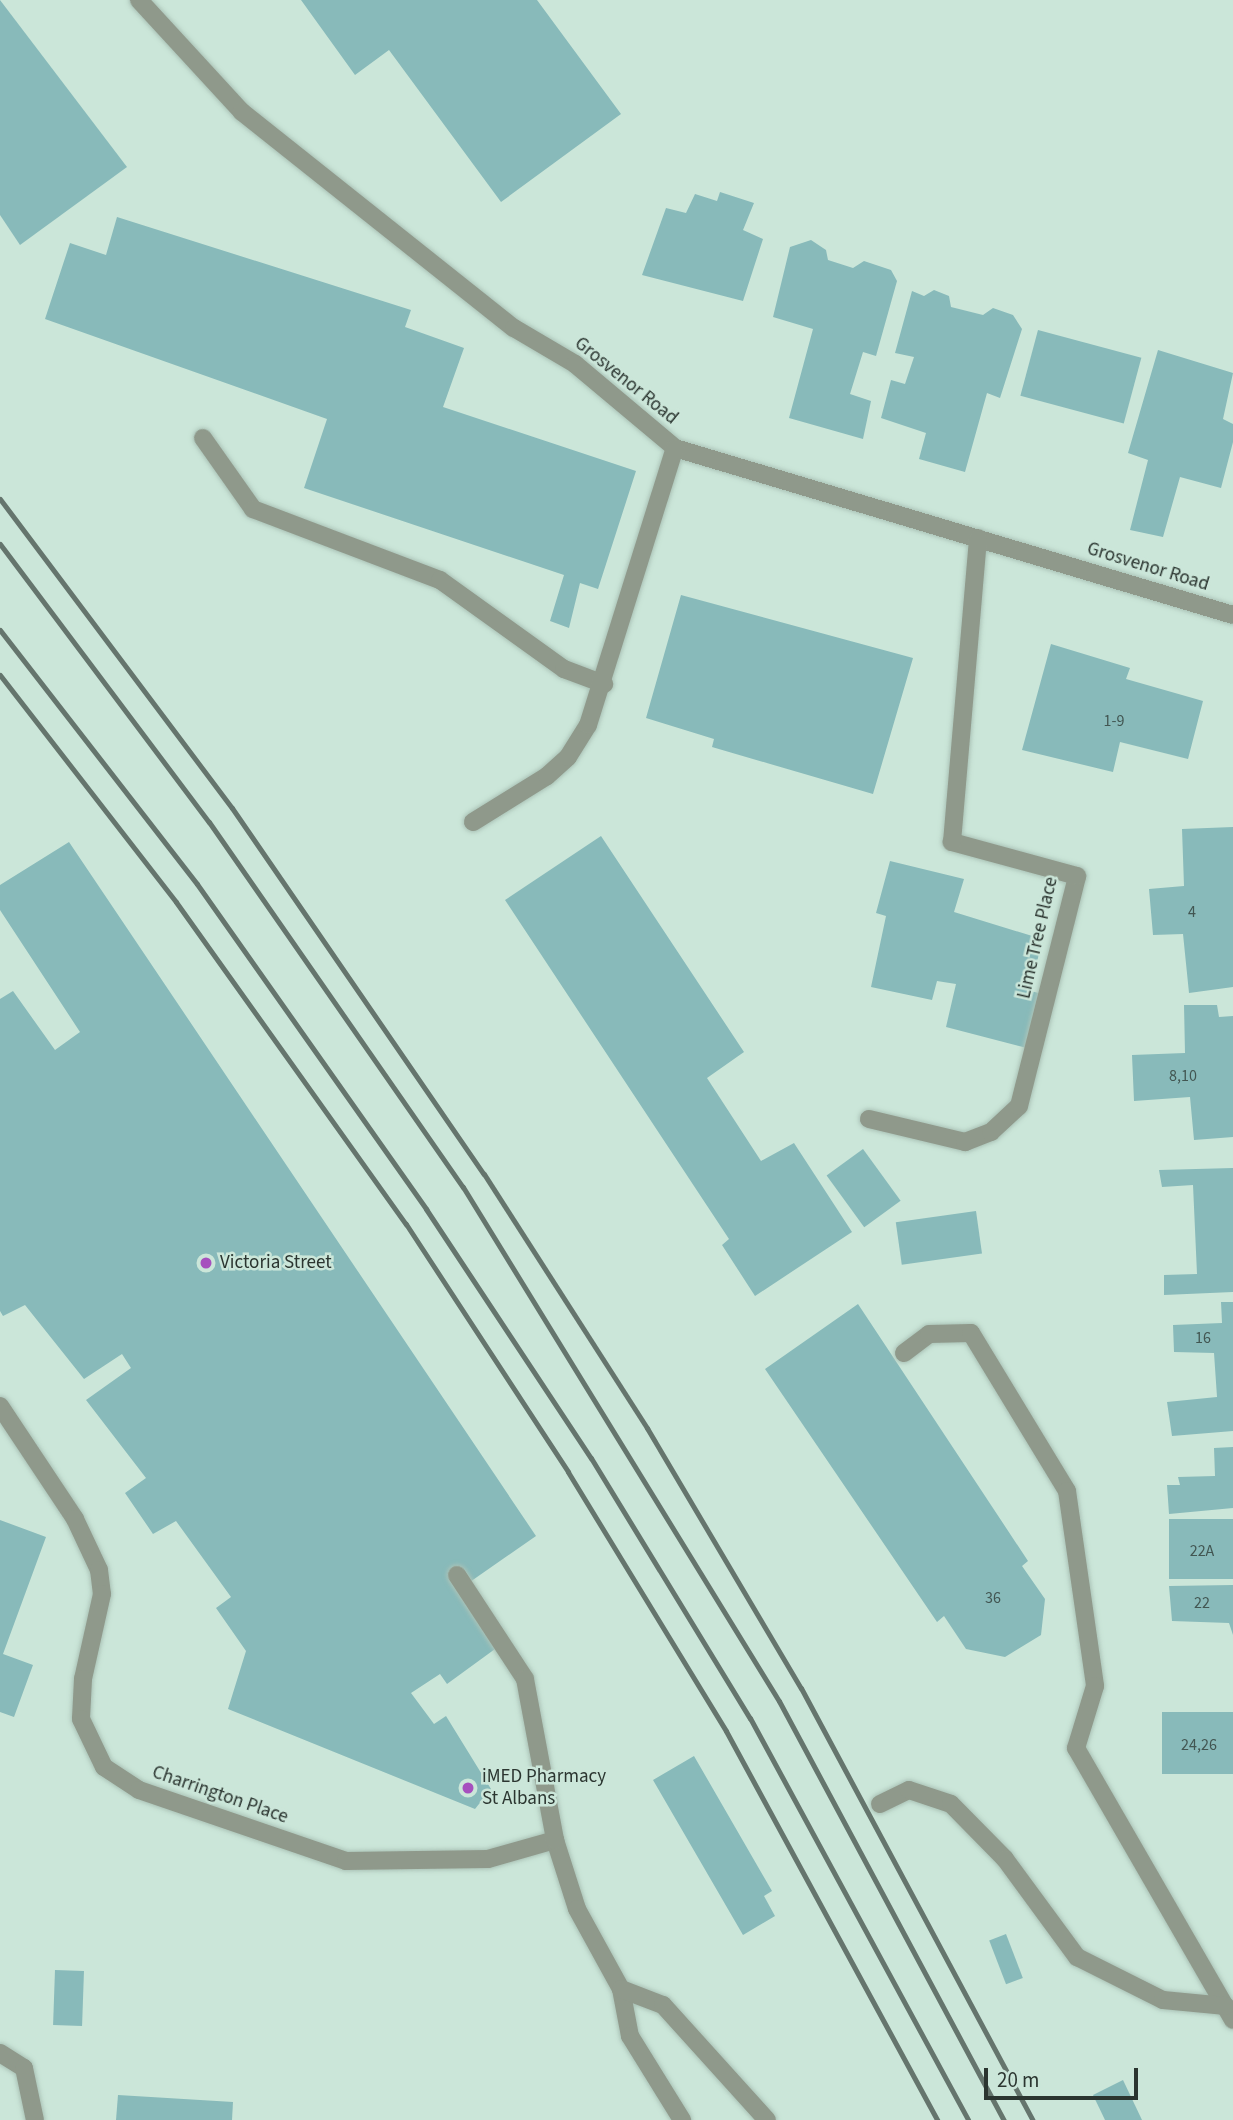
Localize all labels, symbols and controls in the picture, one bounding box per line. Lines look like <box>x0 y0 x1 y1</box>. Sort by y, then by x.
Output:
street label: Grosvenor Road <box>570 332 682 430</box>
street label: Grosvenor Road <box>1084 538 1212 596</box>
house number: 1-9 <box>1104 711 1124 731</box>
street label: Lime Tree Place <box>1013 875 1063 1001</box>
house number: 4 <box>1188 902 1196 922</box>
house number: 8,10 <box>1169 1066 1197 1086</box>
place label: Victoria Street <box>220 1252 332 1274</box>
marker: Victoria Street <box>198 1255 214 1271</box>
house number: 16 <box>1195 1328 1211 1348</box>
house number: 22A <box>1190 1541 1214 1561</box>
house number: 36 <box>985 1588 1001 1608</box>
house number: 22 <box>1194 1593 1210 1613</box>
house number: 24,26 <box>1181 1735 1217 1755</box>
street label: Charrington Place <box>149 1761 291 1829</box>
place label: iMED Pharmacy St Albans <box>482 1766 606 1810</box>
marker: iMED Pharmacy St Albans <box>460 1780 476 1796</box>
scale bar <box>988 2054 1142 2098</box>
text: 20 m <box>997 2065 1039 2095</box>

